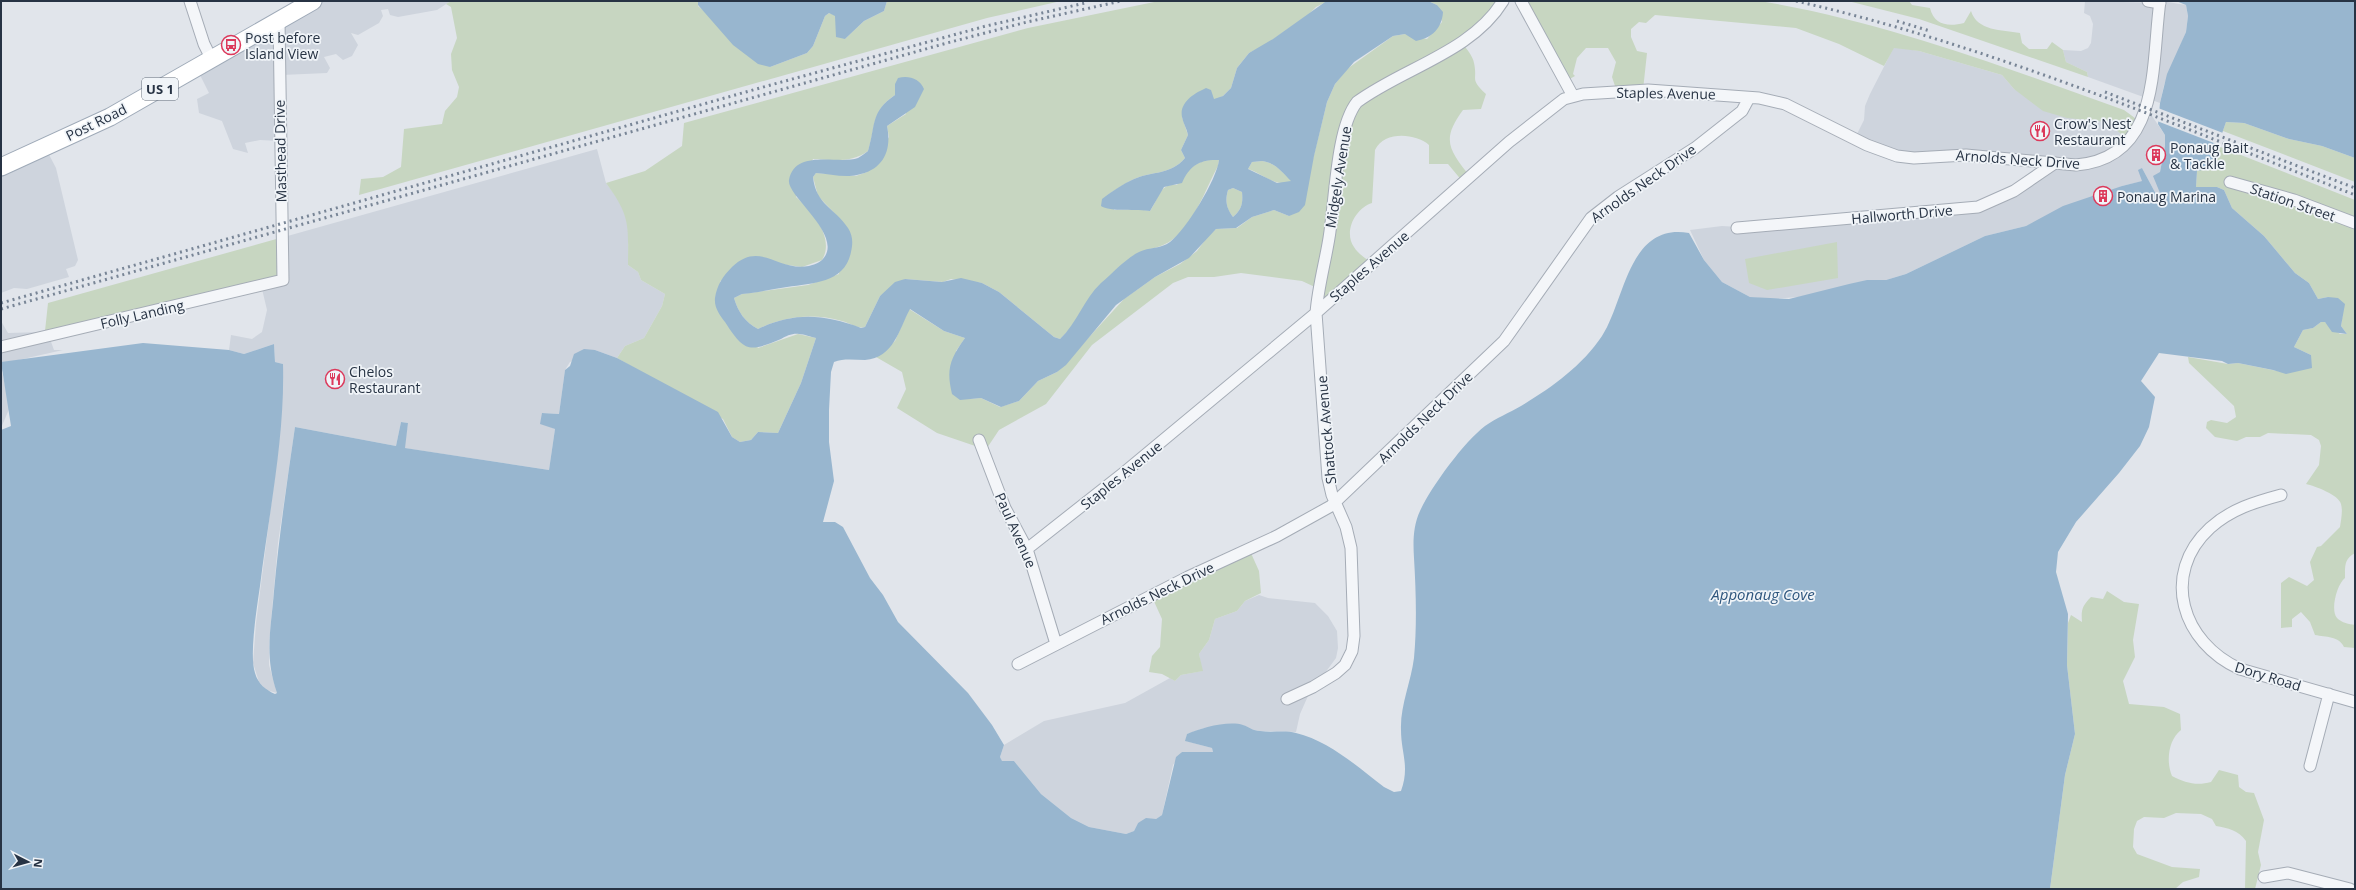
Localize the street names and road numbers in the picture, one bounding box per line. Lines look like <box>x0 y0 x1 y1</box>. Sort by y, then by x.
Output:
road number: US 1 <box>142 78 178 100</box>
street label: Staples Avenue <box>1616 83 1716 103</box>
street label: Post Road <box>62 99 130 145</box>
street label: Masthead Drive <box>270 99 290 203</box>
street label: Midgely Avenue <box>1321 124 1355 229</box>
street label: Arnolds Neck Drive <box>1587 139 1699 226</box>
street label: Arnolds Neck Drive <box>1955 145 2081 173</box>
street label: Station Street <box>2248 179 2338 225</box>
street label: Hallworth Drive <box>1851 200 1954 228</box>
street label: Staples Avenue <box>1325 226 1413 306</box>
street label: Folly Landing <box>98 295 186 333</box>
street label: Arnolds Neck Drive <box>1374 367 1476 467</box>
street label: Shattock Avenue <box>1312 375 1340 485</box>
street label: Staples Avenue <box>1076 436 1166 514</box>
street label: Paul Avenue <box>991 489 1041 571</box>
street label: Arnolds Neck Drive <box>1097 557 1217 629</box>
street label: Dory Road <box>2233 657 2303 695</box>

